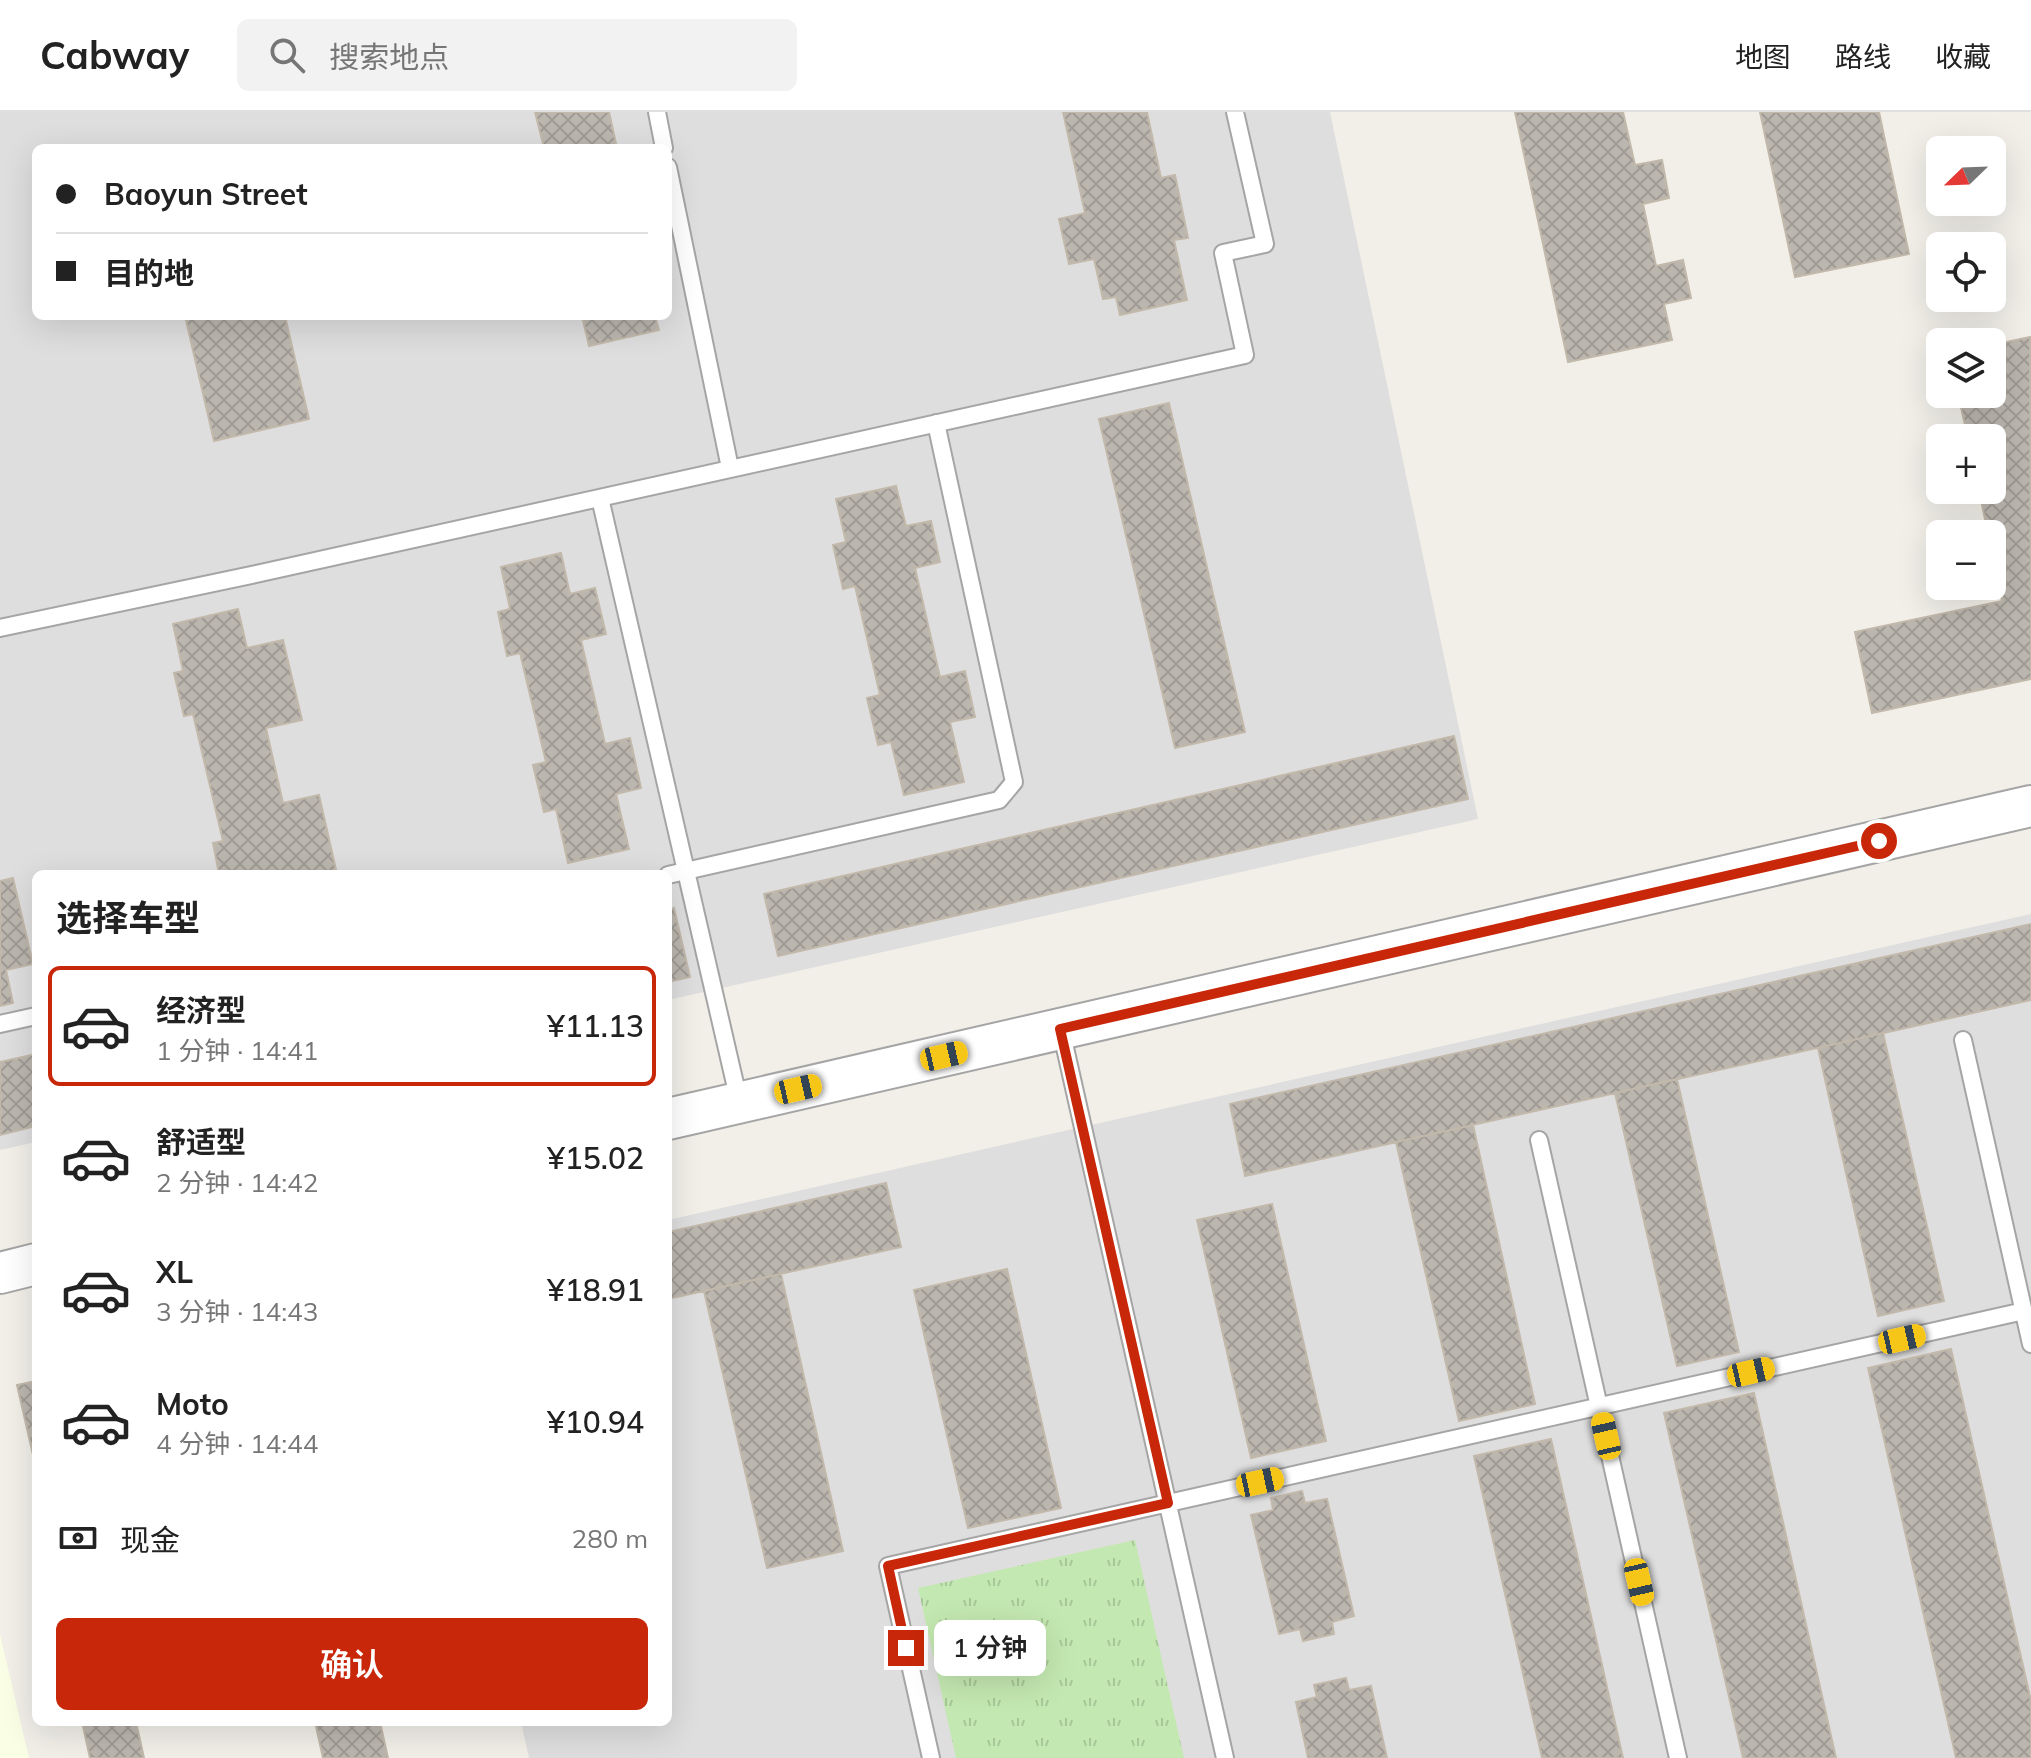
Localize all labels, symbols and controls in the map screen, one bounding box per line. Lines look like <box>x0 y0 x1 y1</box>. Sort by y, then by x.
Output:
search box <box>237 19 797 91</box>
text: Cabway <box>40 31 189 79</box>
icon: search <box>265 33 309 77</box>
text: 搜索地点 <box>329 38 449 76</box>
text: 地图 <box>1735 39 1791 74</box>
text: 路线 <box>1835 39 1891 74</box>
text: 收藏 <box>1935 39 1991 74</box>
north arrow <box>1926 136 2006 216</box>
map controls <box>1926 136 2006 600</box>
text: Baoyun Street <box>104 175 308 213</box>
button: locate <box>1926 232 2006 312</box>
text: 目的地 <box>104 254 194 292</box>
button: layers <box>1926 328 2006 408</box>
button: + <box>1926 424 2006 504</box>
button: − <box>1926 520 2006 600</box>
route start <box>1861 823 1897 859</box>
text: 选择车型 <box>56 895 200 940</box>
icon: car <box>60 990 132 1062</box>
text: 经济型 <box>156 991 246 1029</box>
text: ¥11.13 <box>547 1007 644 1045</box>
text: 1 分钟 · 14:41 <box>156 1034 318 1067</box>
car <box>918 1039 970 1073</box>
car <box>772 1072 824 1106</box>
icon: car <box>60 1122 132 1194</box>
text: 舒适型 <box>156 1123 246 1161</box>
text: ¥15.02 <box>547 1139 644 1177</box>
text: 2 分钟 · 14:42 <box>156 1166 318 1199</box>
text: XL <box>156 1253 193 1291</box>
icon: car <box>60 1254 132 1326</box>
text: ¥18.91 <box>547 1271 644 1309</box>
text: 3 分钟 · 14:43 <box>156 1295 318 1328</box>
car <box>1876 1322 1928 1356</box>
car <box>1725 1355 1777 1389</box>
text: Moto <box>156 1385 229 1423</box>
icon: car <box>60 1386 132 1458</box>
text: ¥10.94 <box>547 1403 644 1441</box>
car <box>1589 1410 1623 1462</box>
text: 4 分钟 · 14:44 <box>156 1427 318 1460</box>
car <box>1234 1465 1286 1499</box>
icon: cash <box>56 1516 100 1560</box>
text: 现金 <box>120 1521 180 1559</box>
text: 280 m <box>572 1522 648 1555</box>
car <box>1622 1556 1656 1608</box>
button: 确认 <box>56 1618 648 1710</box>
callout: 1 分钟 <box>934 1620 1046 1676</box>
route end <box>888 1630 924 1666</box>
text: 1 分钟 <box>953 1631 1027 1664</box>

